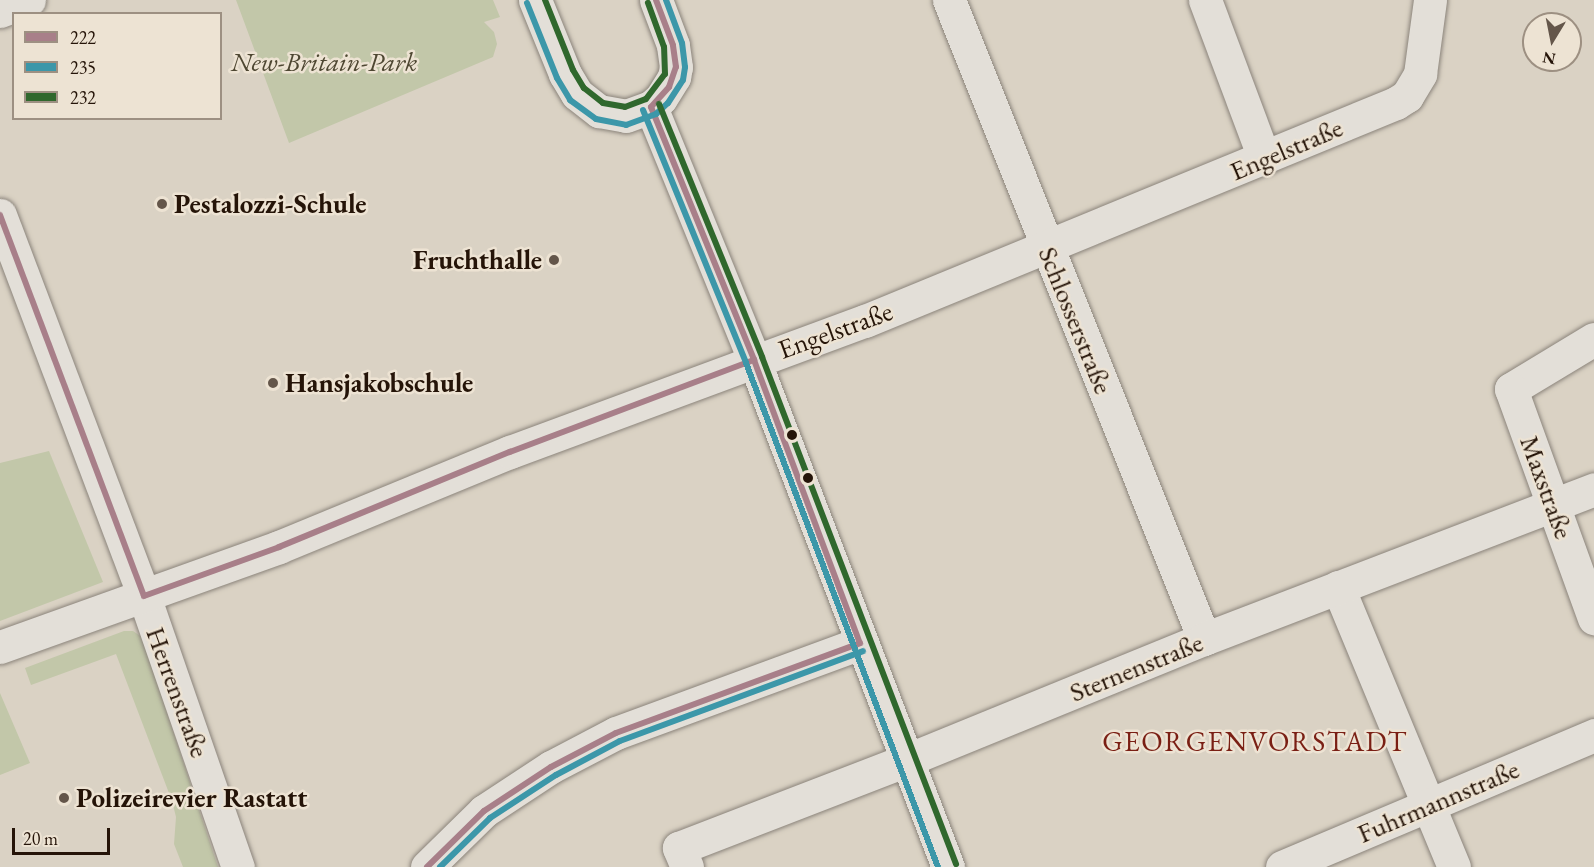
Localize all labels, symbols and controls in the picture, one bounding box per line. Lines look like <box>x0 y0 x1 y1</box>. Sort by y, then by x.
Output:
legend <box>12 12 222 120</box>
north arrow <box>1522 12 1582 72</box>
text: 222 <box>70 26 96 49</box>
park label: New-Britain-Park <box>231 46 417 78</box>
text: N <box>1541 47 1557 70</box>
text: 235 <box>70 56 96 79</box>
text: 232 <box>70 86 96 109</box>
street label: Engelstraße <box>1225 111 1347 187</box>
place label: Pestalozzi-Schule <box>174 188 366 220</box>
marker: Pestalozzi-Schule <box>155 197 169 211</box>
street label: Schlosserstraße <box>1032 242 1120 398</box>
place label: Fruchthalle <box>413 244 542 276</box>
marker: Fruchthalle <box>547 253 561 267</box>
street label: Engelstraße <box>773 294 897 366</box>
place label: Hansjakobschule <box>285 367 473 399</box>
marker: Hansjakobschule <box>266 376 280 390</box>
unlabelled marker <box>786 429 798 441</box>
street label: Maxstraße <box>1513 431 1581 543</box>
unlabelled marker <box>802 472 814 484</box>
street label: Herrenstraße <box>139 622 217 762</box>
street label: Sternenstraße <box>1065 626 1207 708</box>
district label: GEORGENVORSTADT <box>1102 724 1408 758</box>
street label: Fuhrmannstraße <box>1352 752 1524 850</box>
place label: Polizeirevier Rastatt <box>76 782 307 814</box>
marker: Polizeirevier Rastatt <box>57 791 71 805</box>
scale bar <box>15 816 112 854</box>
text: 20 m <box>23 827 58 850</box>

